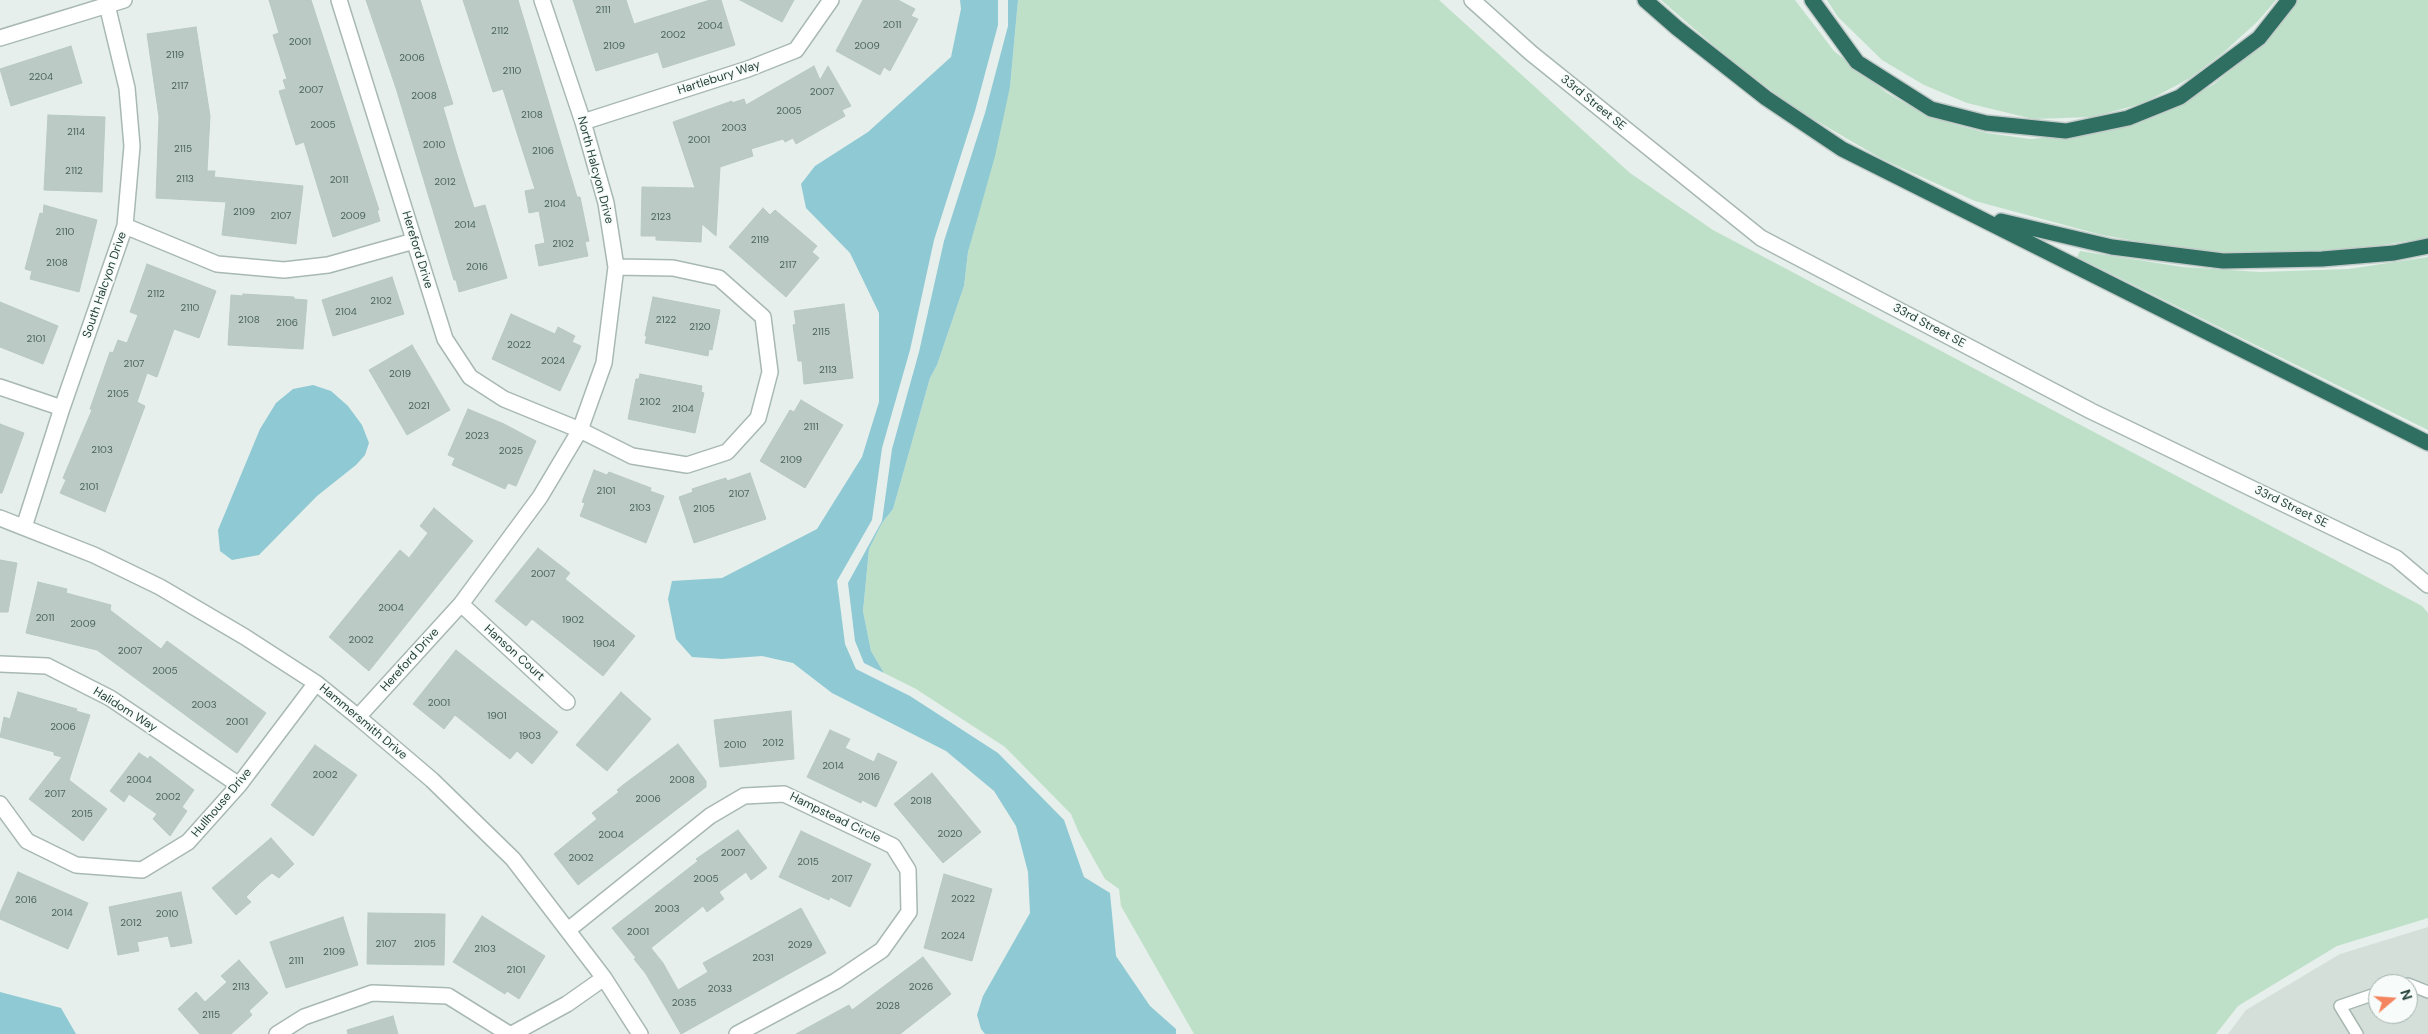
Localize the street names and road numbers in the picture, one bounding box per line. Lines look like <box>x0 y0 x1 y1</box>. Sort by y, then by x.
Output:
street label: Hartlebury Way <box>676 58 762 98</box>
street label: 33rd Street SE <box>1557 72 1629 134</box>
street label: North Halcyon Drive <box>574 115 616 225</box>
street label: Hereford Drive <box>398 209 436 291</box>
street label: South Halcyon Drive <box>80 230 130 340</box>
street label: 33rd Street SE <box>1890 301 1968 351</box>
street label: 33rd Street SE <box>2252 483 2330 531</box>
street label: Hanson Court <box>481 622 547 684</box>
street label: Hereford Drive <box>378 625 442 695</box>
street label: Hammersmith Drive <box>316 681 410 763</box>
street label: Halidom Way <box>90 685 160 735</box>
street label: Hullhouse Drive <box>189 766 255 840</box>
street label: Hampstead Circle <box>787 790 883 846</box>

